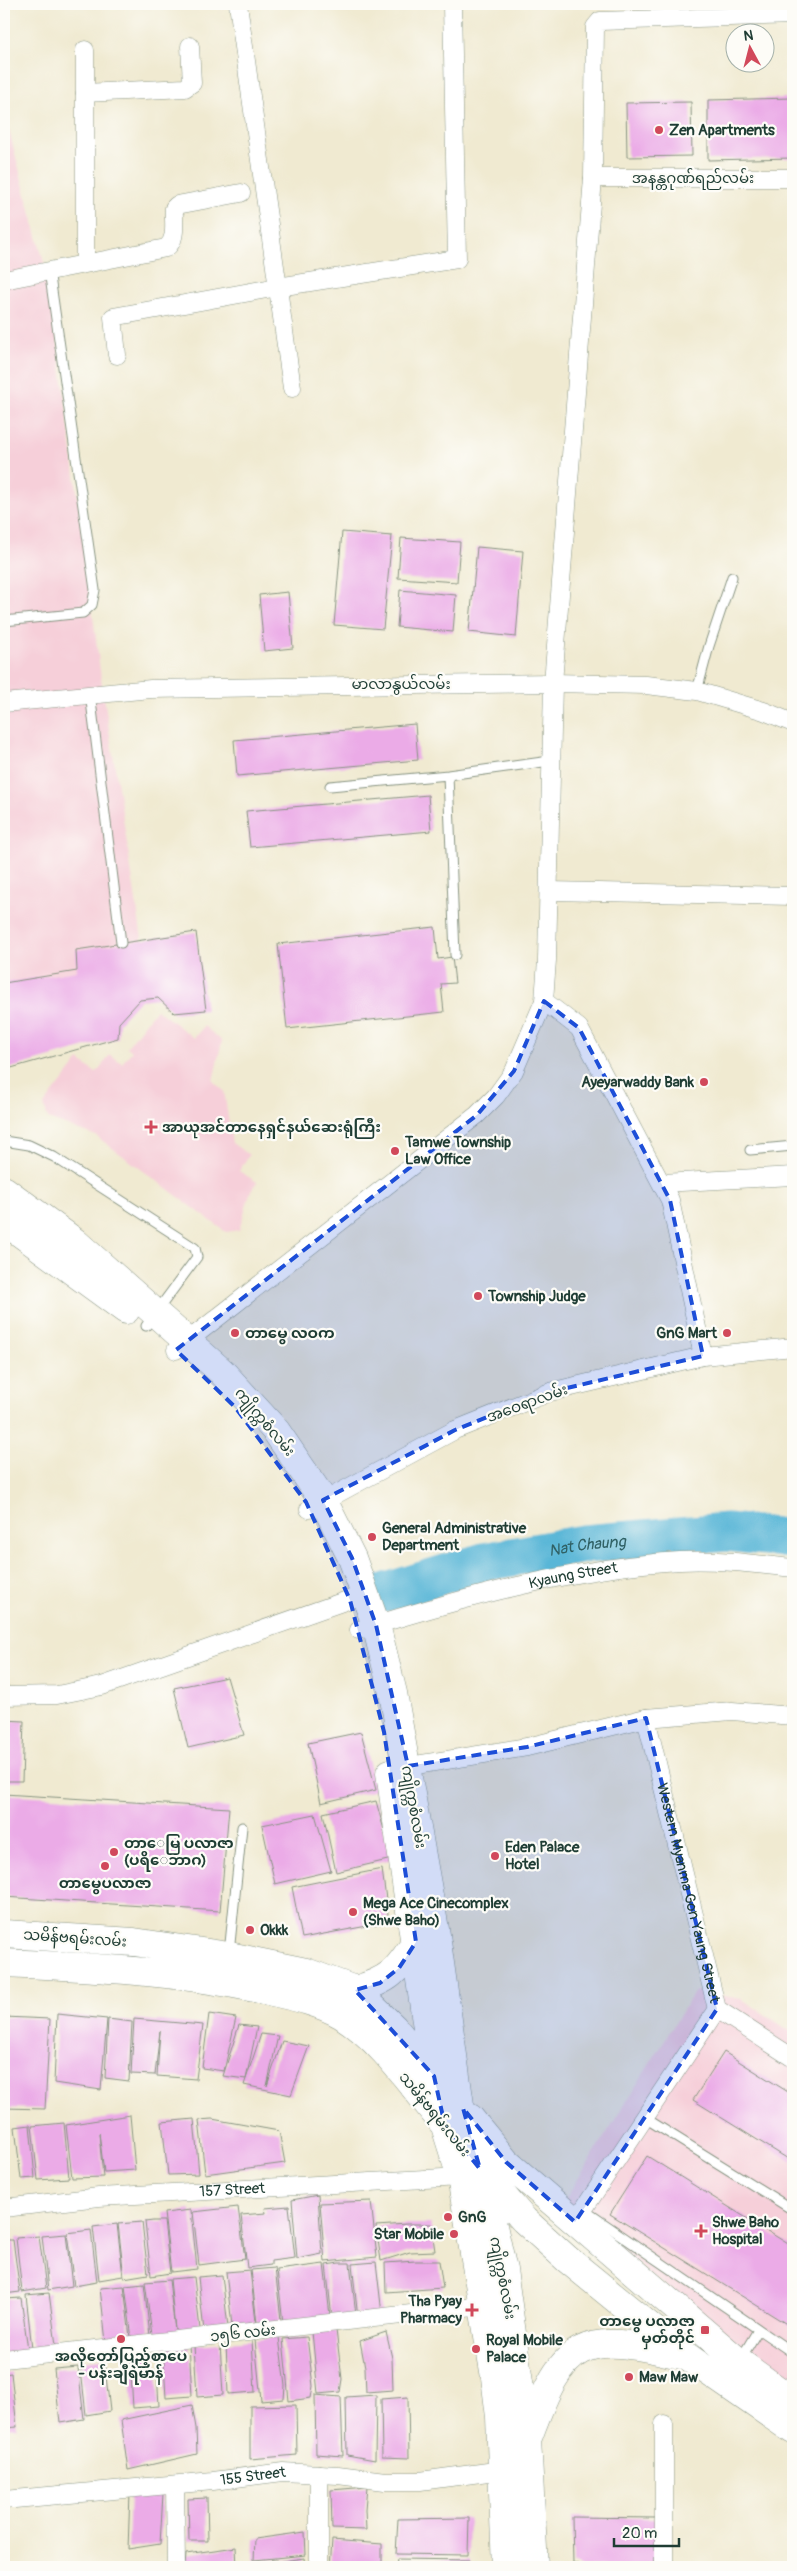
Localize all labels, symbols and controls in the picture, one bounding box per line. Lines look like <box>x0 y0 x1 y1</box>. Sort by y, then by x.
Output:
north arrow <box>724 22 774 72</box>
text: N <box>743 27 754 45</box>
place label: Zen Apartments <box>669 121 775 140</box>
marker: Zen Apartments <box>653 124 665 136</box>
street label: အနန္တဂုဏ်ရည်လမ်း <box>632 168 754 190</box>
street label: မာလာနွယ်လမ်း <box>351 674 451 695</box>
place label: Ayeyarwaddy Bank <box>581 1073 695 1092</box>
marker: Ayeyarwaddy Bank <box>698 1076 710 1088</box>
place label: အာယုအင်တာနေရှင်နယ်ဆေးရုံကြီး <box>162 1117 381 1139</box>
marker: အာယုအင်တာနေရှင်နယ်ဆေးရုံကြီး <box>144 1120 158 1134</box>
place label: Tamwe Township Law Office <box>404 1133 511 1169</box>
marker: Tamwe Township Law Office <box>389 1145 401 1157</box>
place label: Township Judge <box>487 1287 586 1306</box>
marker: Township Judge <box>472 1290 484 1302</box>
place label: တာမွေ လဝက <box>245 1324 335 1345</box>
place label: GnG Mart <box>656 1324 718 1343</box>
marker: တာမွေ လဝက <box>229 1327 241 1339</box>
marker: GnG Mart <box>721 1327 733 1339</box>
street label: အဝေရာလမ်း <box>484 1379 571 1429</box>
street label: ကျိုက္ကစံလမ်း <box>229 1383 300 1462</box>
place label: General Administrative Department <box>382 1519 527 1555</box>
marker: General Administrative Department <box>366 1531 378 1543</box>
water label: Nat Chaung <box>547 1531 628 1561</box>
street label: Kyaung Street <box>527 1558 620 1593</box>
street label: ကျိုက္ကစံလမ်း <box>395 1764 431 1850</box>
street label: Western Myanma Gon Yaung Street <box>652 1781 724 2006</box>
place label: တာေမြ ပလာဇာ (ပရိေဘာဂ) <box>124 1834 234 1872</box>
place label: Eden Palace Hotel <box>505 1838 580 1874</box>
marker: တာေမြ ပလာဇာ (ပရိေဘာဂ) <box>108 1846 120 1858</box>
marker: Eden Palace Hotel <box>489 1850 501 1862</box>
marker: တာမွေပလာဇာ <box>99 1860 111 1872</box>
place label: တာမွေပလာဇာ <box>59 1874 151 1895</box>
place label: Mega Ace Cinecomplex (Shwe Baho) <box>363 1894 509 1930</box>
marker: Mega Ace Cinecomplex (Shwe Baho) <box>347 1906 359 1918</box>
place label: Okkk <box>260 1921 289 1940</box>
street label: သမိန်ဗရမ်းလမ်း <box>22 1924 127 1954</box>
marker: Okkk <box>244 1924 256 1936</box>
street label: သမိန်ဗရမ်းလမ်း <box>393 2067 475 2162</box>
street label: 157 Street <box>199 2179 267 2201</box>
place label: GnG <box>458 2208 486 2227</box>
marker: GnG <box>442 2211 454 2223</box>
place label: Shwe Baho Hospital <box>712 2213 779 2249</box>
marker: Shwe Baho Hospital <box>694 2224 708 2238</box>
place label: Star Mobile <box>374 2225 445 2244</box>
marker: Star Mobile <box>448 2228 460 2240</box>
street label: ကျိုက္ကစံလမ်း <box>483 2235 521 2321</box>
place label: Tha Pyay Pharmacy <box>400 2292 463 2328</box>
marker: Tha Pyay Pharmacy <box>466 2304 478 2316</box>
place label: တာမွေ ပလာဇာ မှတ်တိုင် <box>599 2312 695 2350</box>
street label: ၁၅၆ လမ်း <box>209 2320 277 2348</box>
marker: တာမွေ ပလာဇာ မှတ်တိုင် <box>699 2324 711 2336</box>
place label: Royal Mobile Palace <box>486 2331 563 2367</box>
marker: အလိုတော်ပြည့်စာပေ - ပန်းချီရဲမာန် <box>115 2333 127 2345</box>
marker: Royal Mobile Palace <box>470 2343 482 2355</box>
place label: အလိုတော်ပြည့်စာပေ - ပန်းချီရဲမာန် <box>55 2346 187 2385</box>
place label: Maw Maw <box>639 2368 699 2387</box>
marker: Maw Maw <box>623 2371 635 2383</box>
street label: 155 Street <box>219 2463 288 2490</box>
scale bar <box>614 2516 680 2548</box>
text: 20 m <box>622 2524 657 2543</box>

